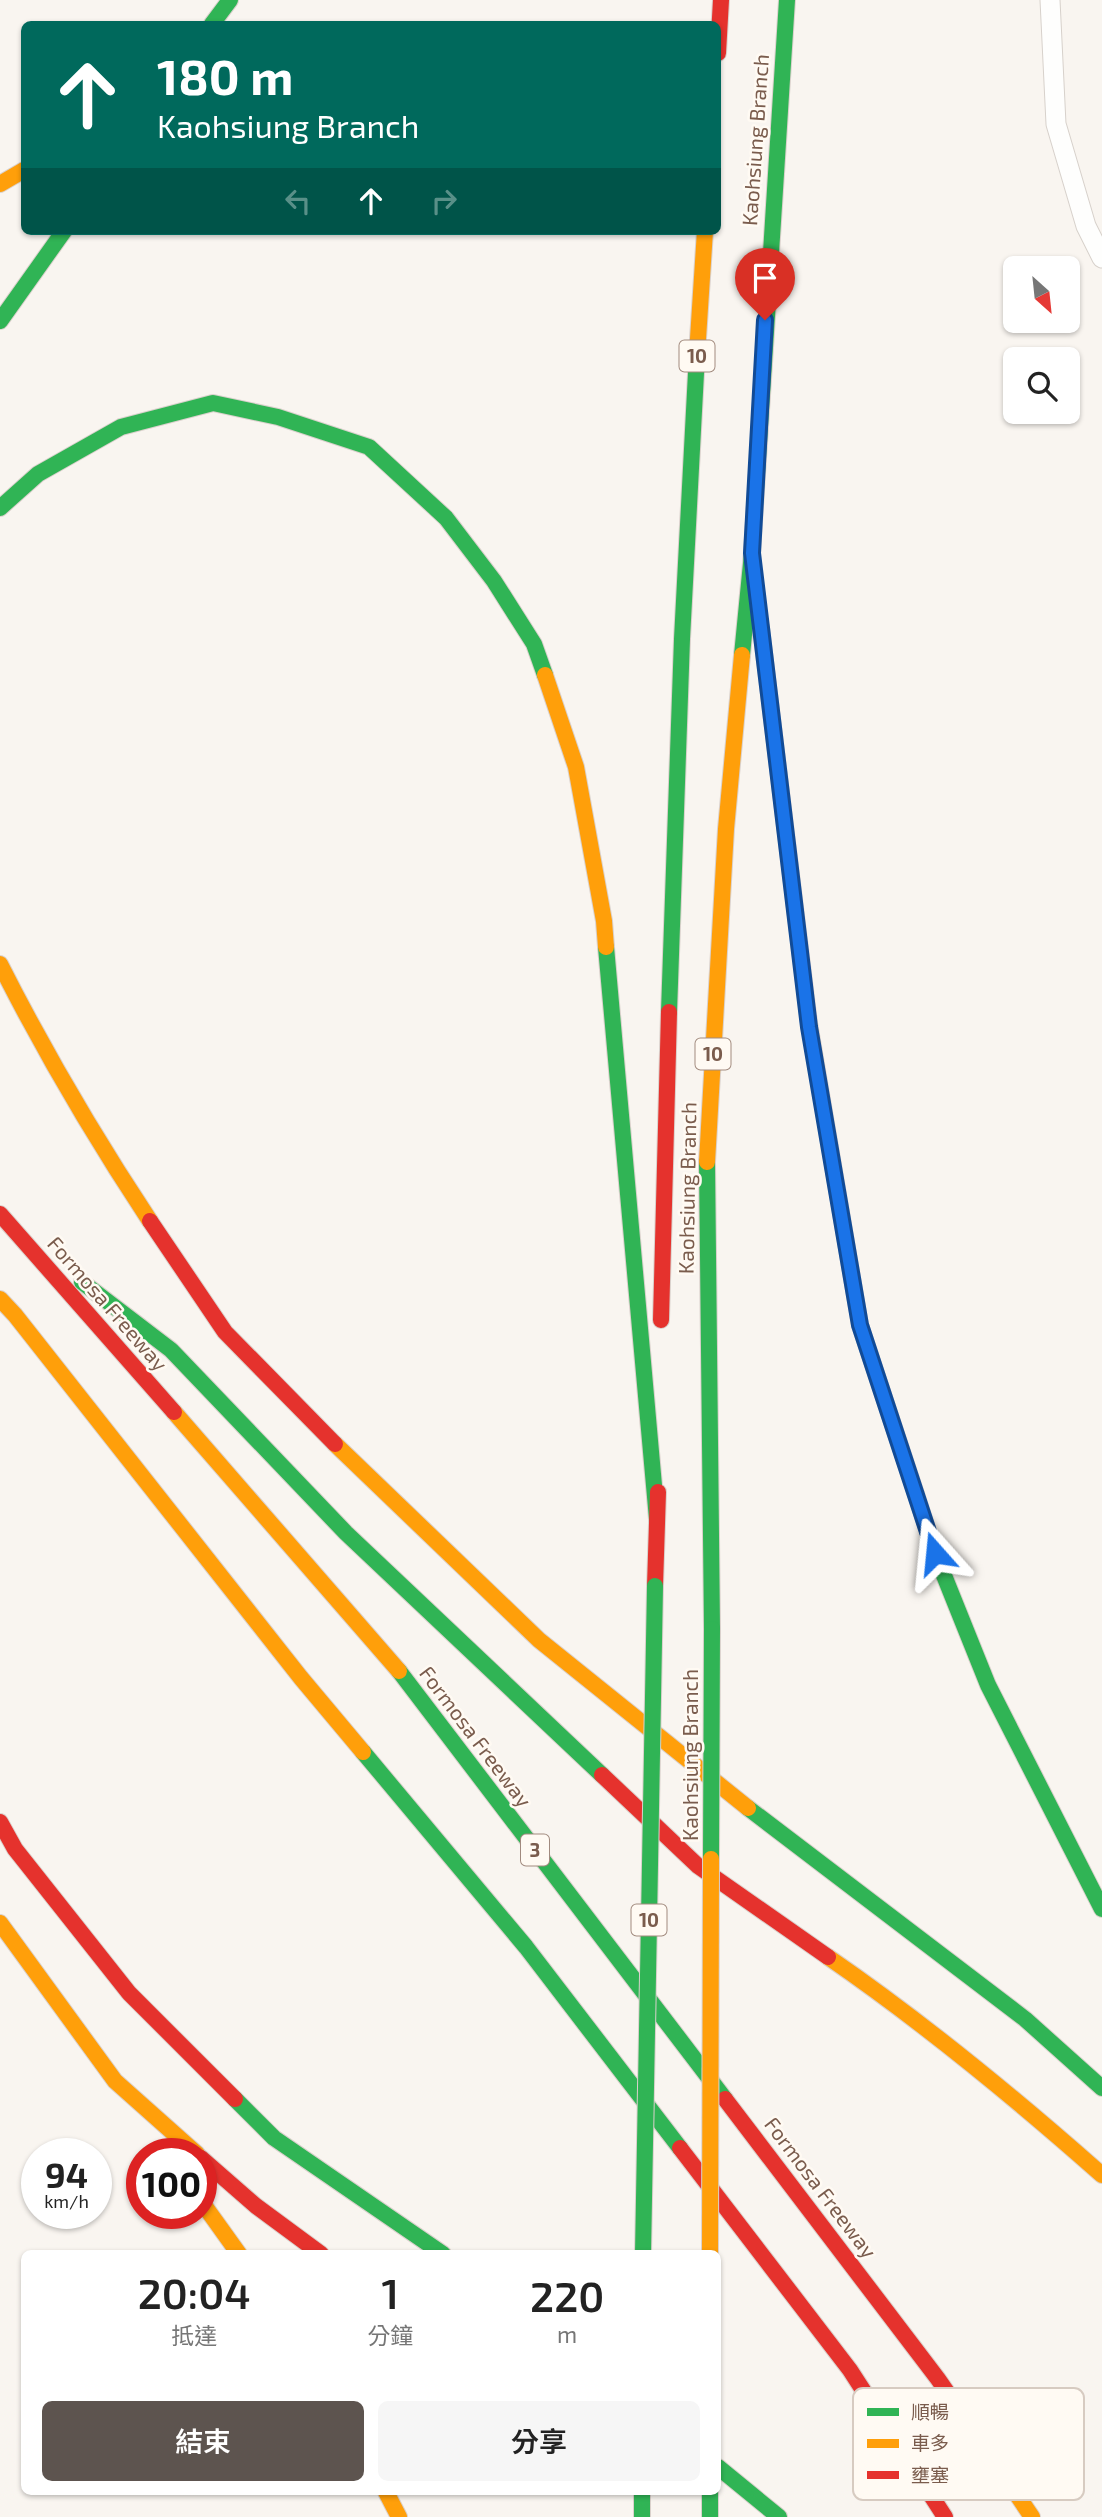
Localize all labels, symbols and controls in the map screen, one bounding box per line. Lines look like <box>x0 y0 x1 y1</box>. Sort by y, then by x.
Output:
text: 180 m <box>157 46 293 105</box>
icon: ahead <box>42 49 133 140</box>
street label: Kaohsiung Branch <box>736 53 773 227</box>
text: Kaohsiung Branch <box>157 106 419 144</box>
icon: left <box>279 182 317 220</box>
icon: ahead <box>352 182 390 220</box>
icon: right <box>425 182 463 220</box>
pin <box>735 248 795 320</box>
north arrow <box>1003 256 1080 332</box>
map controls <box>1003 256 1080 424</box>
icon: arrive <box>746 259 784 297</box>
road number: 10 <box>680 340 714 372</box>
button: search <box>1003 347 1080 424</box>
road number: 10 <box>696 1038 730 1070</box>
street label: Kaohsiung Branch <box>672 1102 701 1274</box>
street label: Formosa Freeway <box>43 1231 173 1375</box>
position arrow <box>898 1516 972 1590</box>
street label: Formosa Freeway <box>415 1661 537 1812</box>
street label: Kaohsiung Branch <box>677 1669 702 1841</box>
road number: 3 <box>521 1834 549 1866</box>
road number: 10 <box>632 1904 666 1936</box>
street label: Formosa Freeway <box>760 2112 882 2263</box>
speed limit sign: 100 <box>126 2138 217 2229</box>
text: 94 <box>45 2153 88 2195</box>
text: km/h <box>44 2190 89 2212</box>
text: 20:04 <box>138 2267 251 2317</box>
text: 1 <box>382 2267 399 2317</box>
text: 220 <box>530 2270 604 2320</box>
text: m <box>557 2320 577 2348</box>
text: 抵達 <box>171 2321 217 2349</box>
text: 分鐘 <box>367 2321 413 2349</box>
legend <box>853 2388 1084 2500</box>
text: 順暢 <box>911 2400 949 2423</box>
button: 結束 <box>42 2401 364 2481</box>
button: 分享 <box>378 2401 700 2481</box>
text: 車多 <box>911 2431 949 2454</box>
text: 壅塞 <box>911 2463 949 2486</box>

